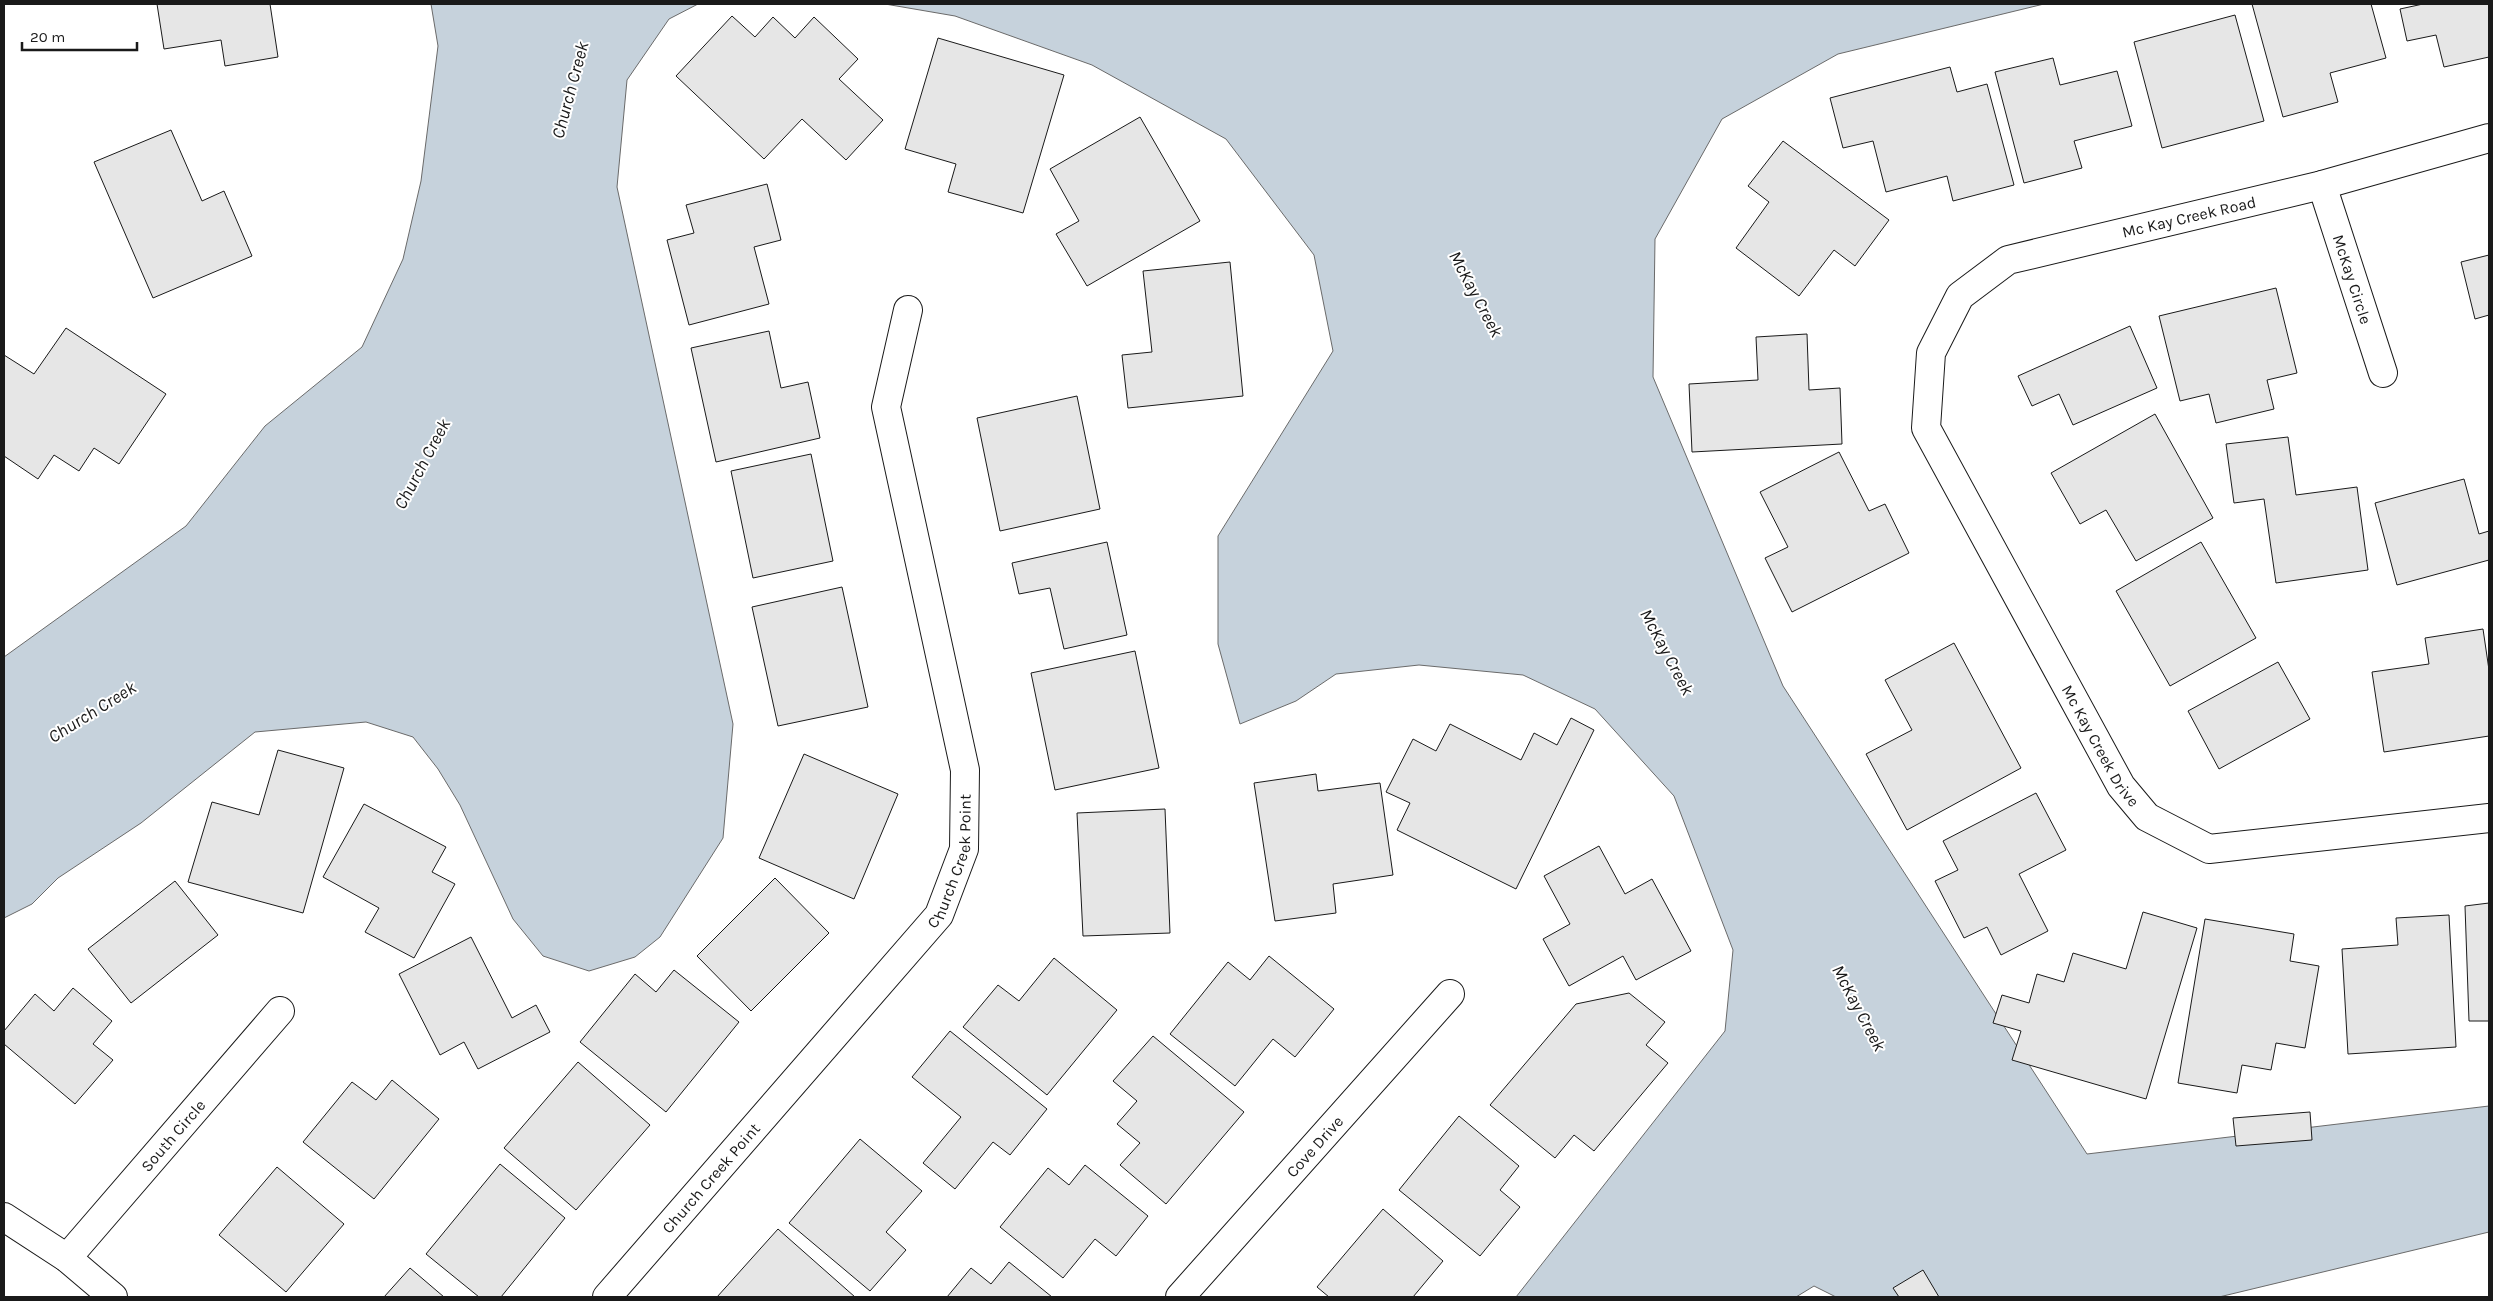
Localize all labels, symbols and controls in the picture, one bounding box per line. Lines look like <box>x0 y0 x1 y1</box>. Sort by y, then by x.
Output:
scale bar <box>22 20 138 52</box>
text: 20 m <box>30 28 65 46</box>
water label: Church Creek <box>546 38 594 141</box>
street label: Mc Kay Creek Road <box>2120 192 2258 242</box>
street label: McKay Circle <box>2329 232 2376 326</box>
water label: McKay Creek <box>1444 247 1508 342</box>
water label: Church Creek <box>389 414 455 513</box>
water label: McKay Creek <box>1635 605 1699 700</box>
water label: Church Creek <box>44 676 141 748</box>
street label: Mc Kay Creek Drive <box>2058 681 2144 810</box>
street label: Church Creek Point <box>923 794 974 932</box>
water label: McKay Creek <box>1827 961 1891 1056</box>
street label: South Circle <box>137 1095 209 1175</box>
street label: Cove Drive <box>1282 1111 1347 1181</box>
street label: Church Creek Point <box>658 1119 764 1237</box>

